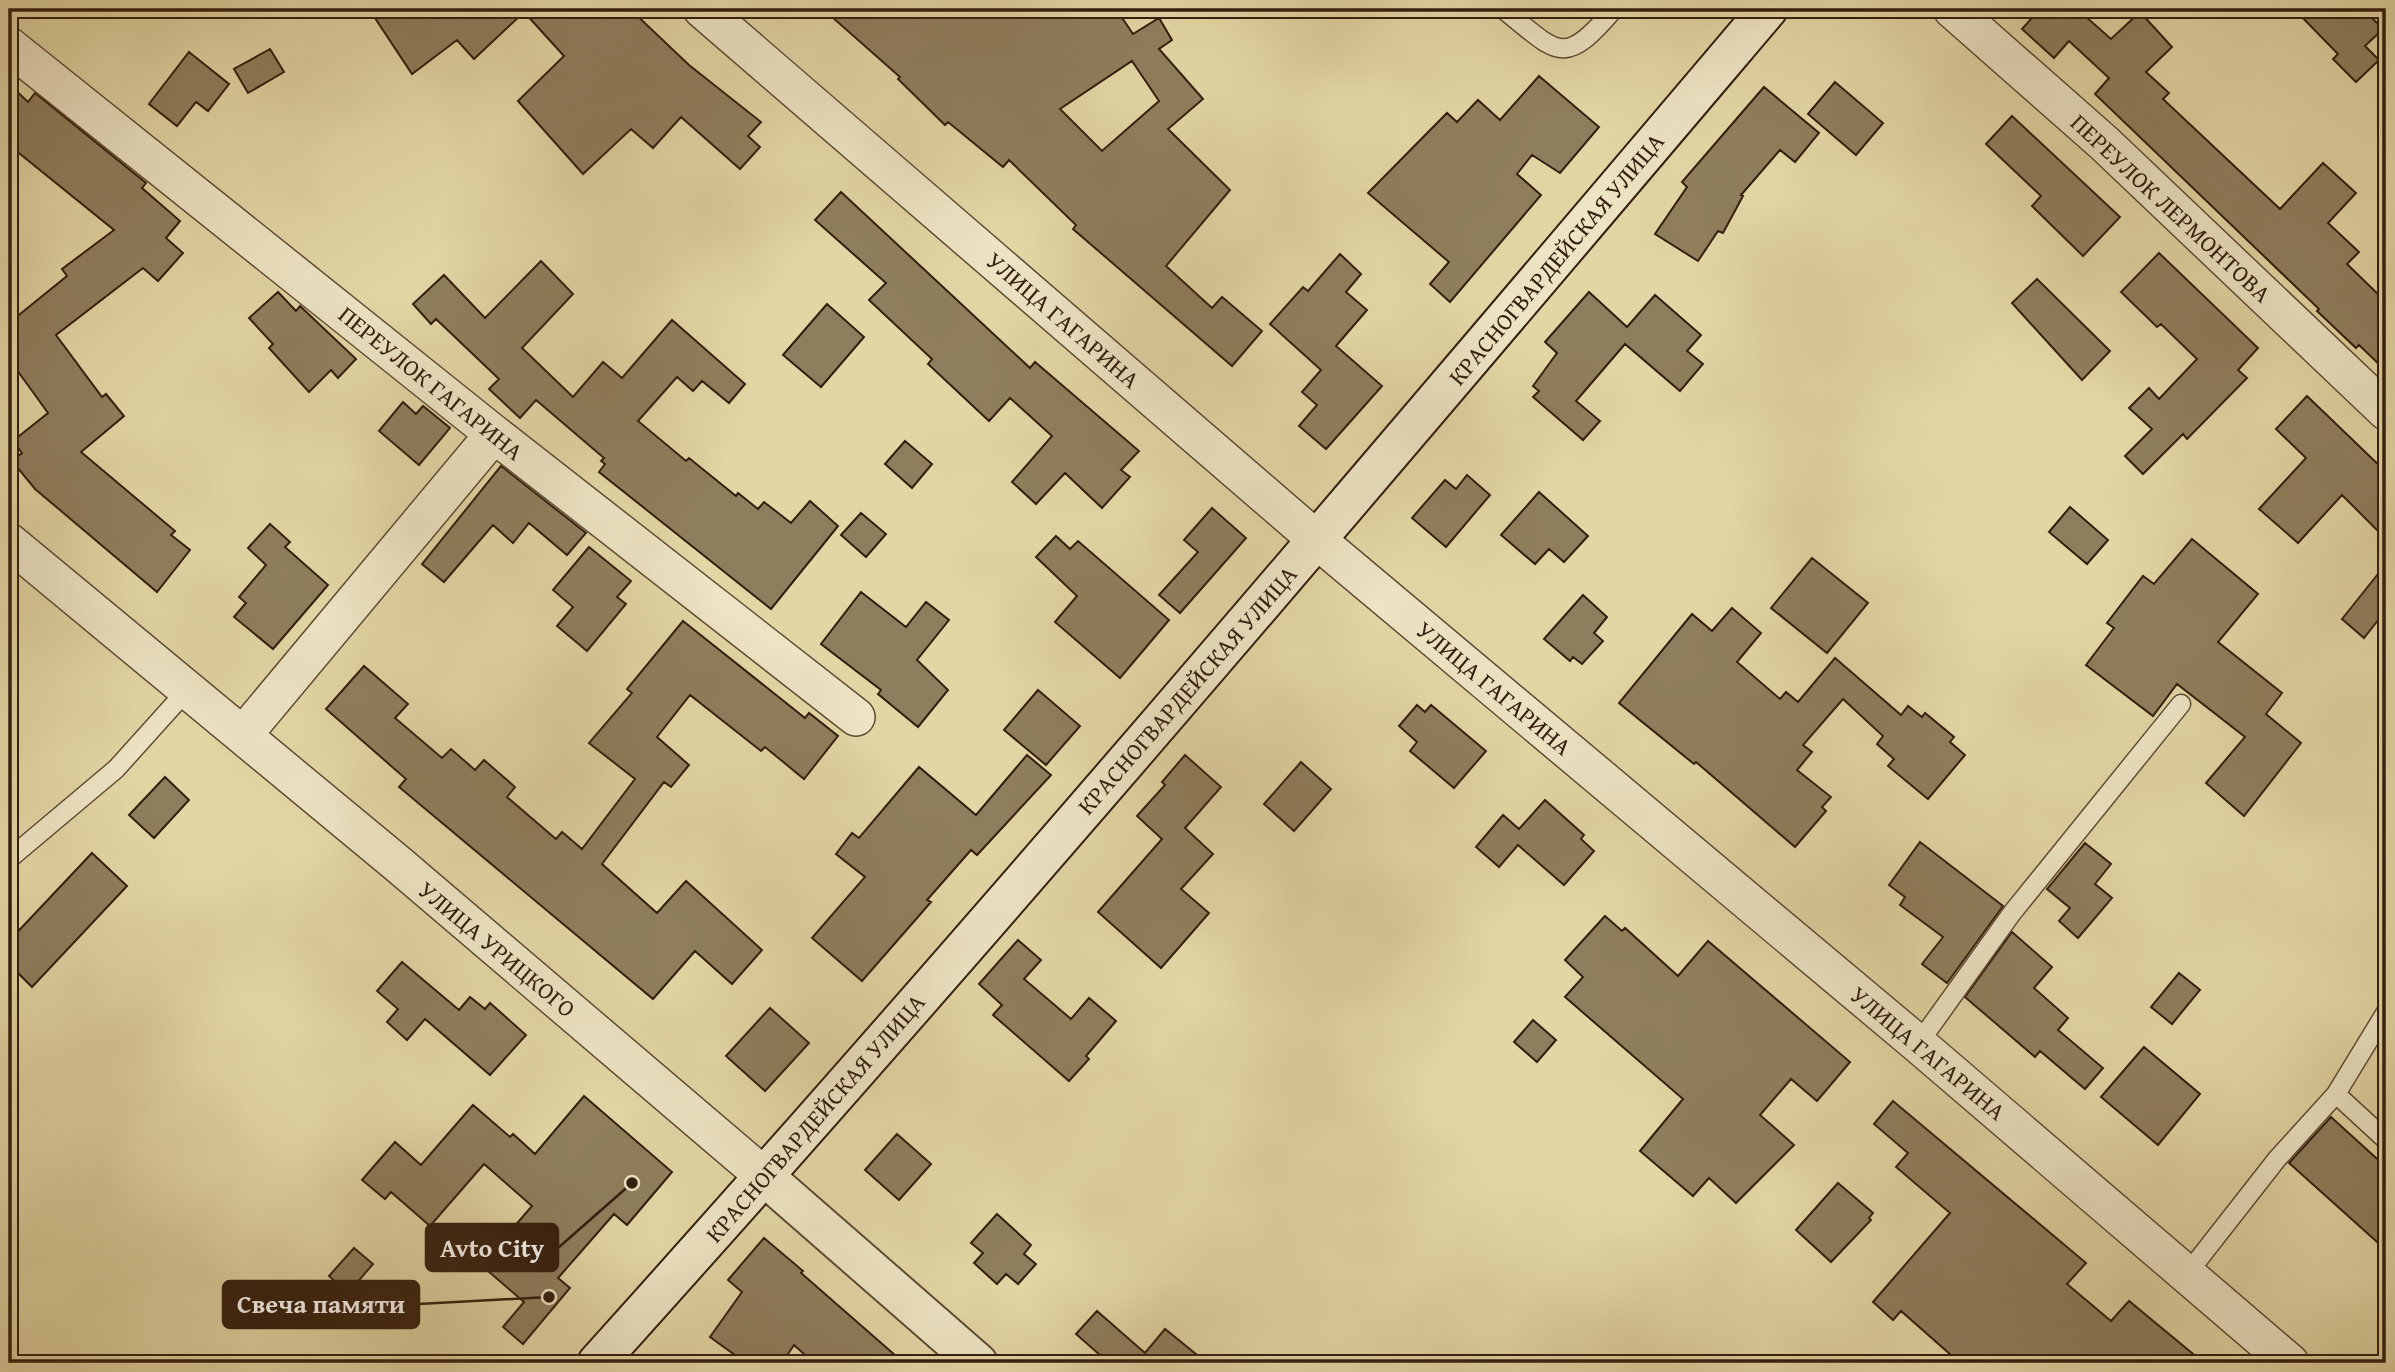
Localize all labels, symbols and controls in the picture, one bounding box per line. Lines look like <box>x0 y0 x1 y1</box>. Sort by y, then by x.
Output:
street label: ПЕРЕУЛОК ЛЕРМОНТОВА <box>2063 106 2279 311</box>
street label: КРАСНОГВАРДЕЙСКАЯ УЛИЦА <box>1440 125 1672 393</box>
street label: УЛИЦА ГАГАРИНА <box>979 243 1148 397</box>
street label: ПЕРЕУЛОК ГАГАРИНА <box>331 297 531 469</box>
street label: КРАСНОГВАРДЕЙСКАЯ УЛИЦА <box>1069 557 1305 822</box>
street label: УЛИЦА ГАГАРИНА <box>1409 612 1580 764</box>
street label: УЛИЦА УРИЦКОГО <box>411 873 583 1025</box>
street label: УЛИЦА ГАГАРИНА <box>1843 977 2014 1129</box>
street label: КРАСНОГВАРДЕЙСКАЯ УЛИЦА <box>697 985 933 1250</box>
callout: Avto City <box>426 1224 558 1271</box>
text: Avto City <box>440 1228 545 1267</box>
callout: Свеча памяти <box>223 1281 419 1328</box>
text: Свеча памяти <box>237 1284 405 1323</box>

